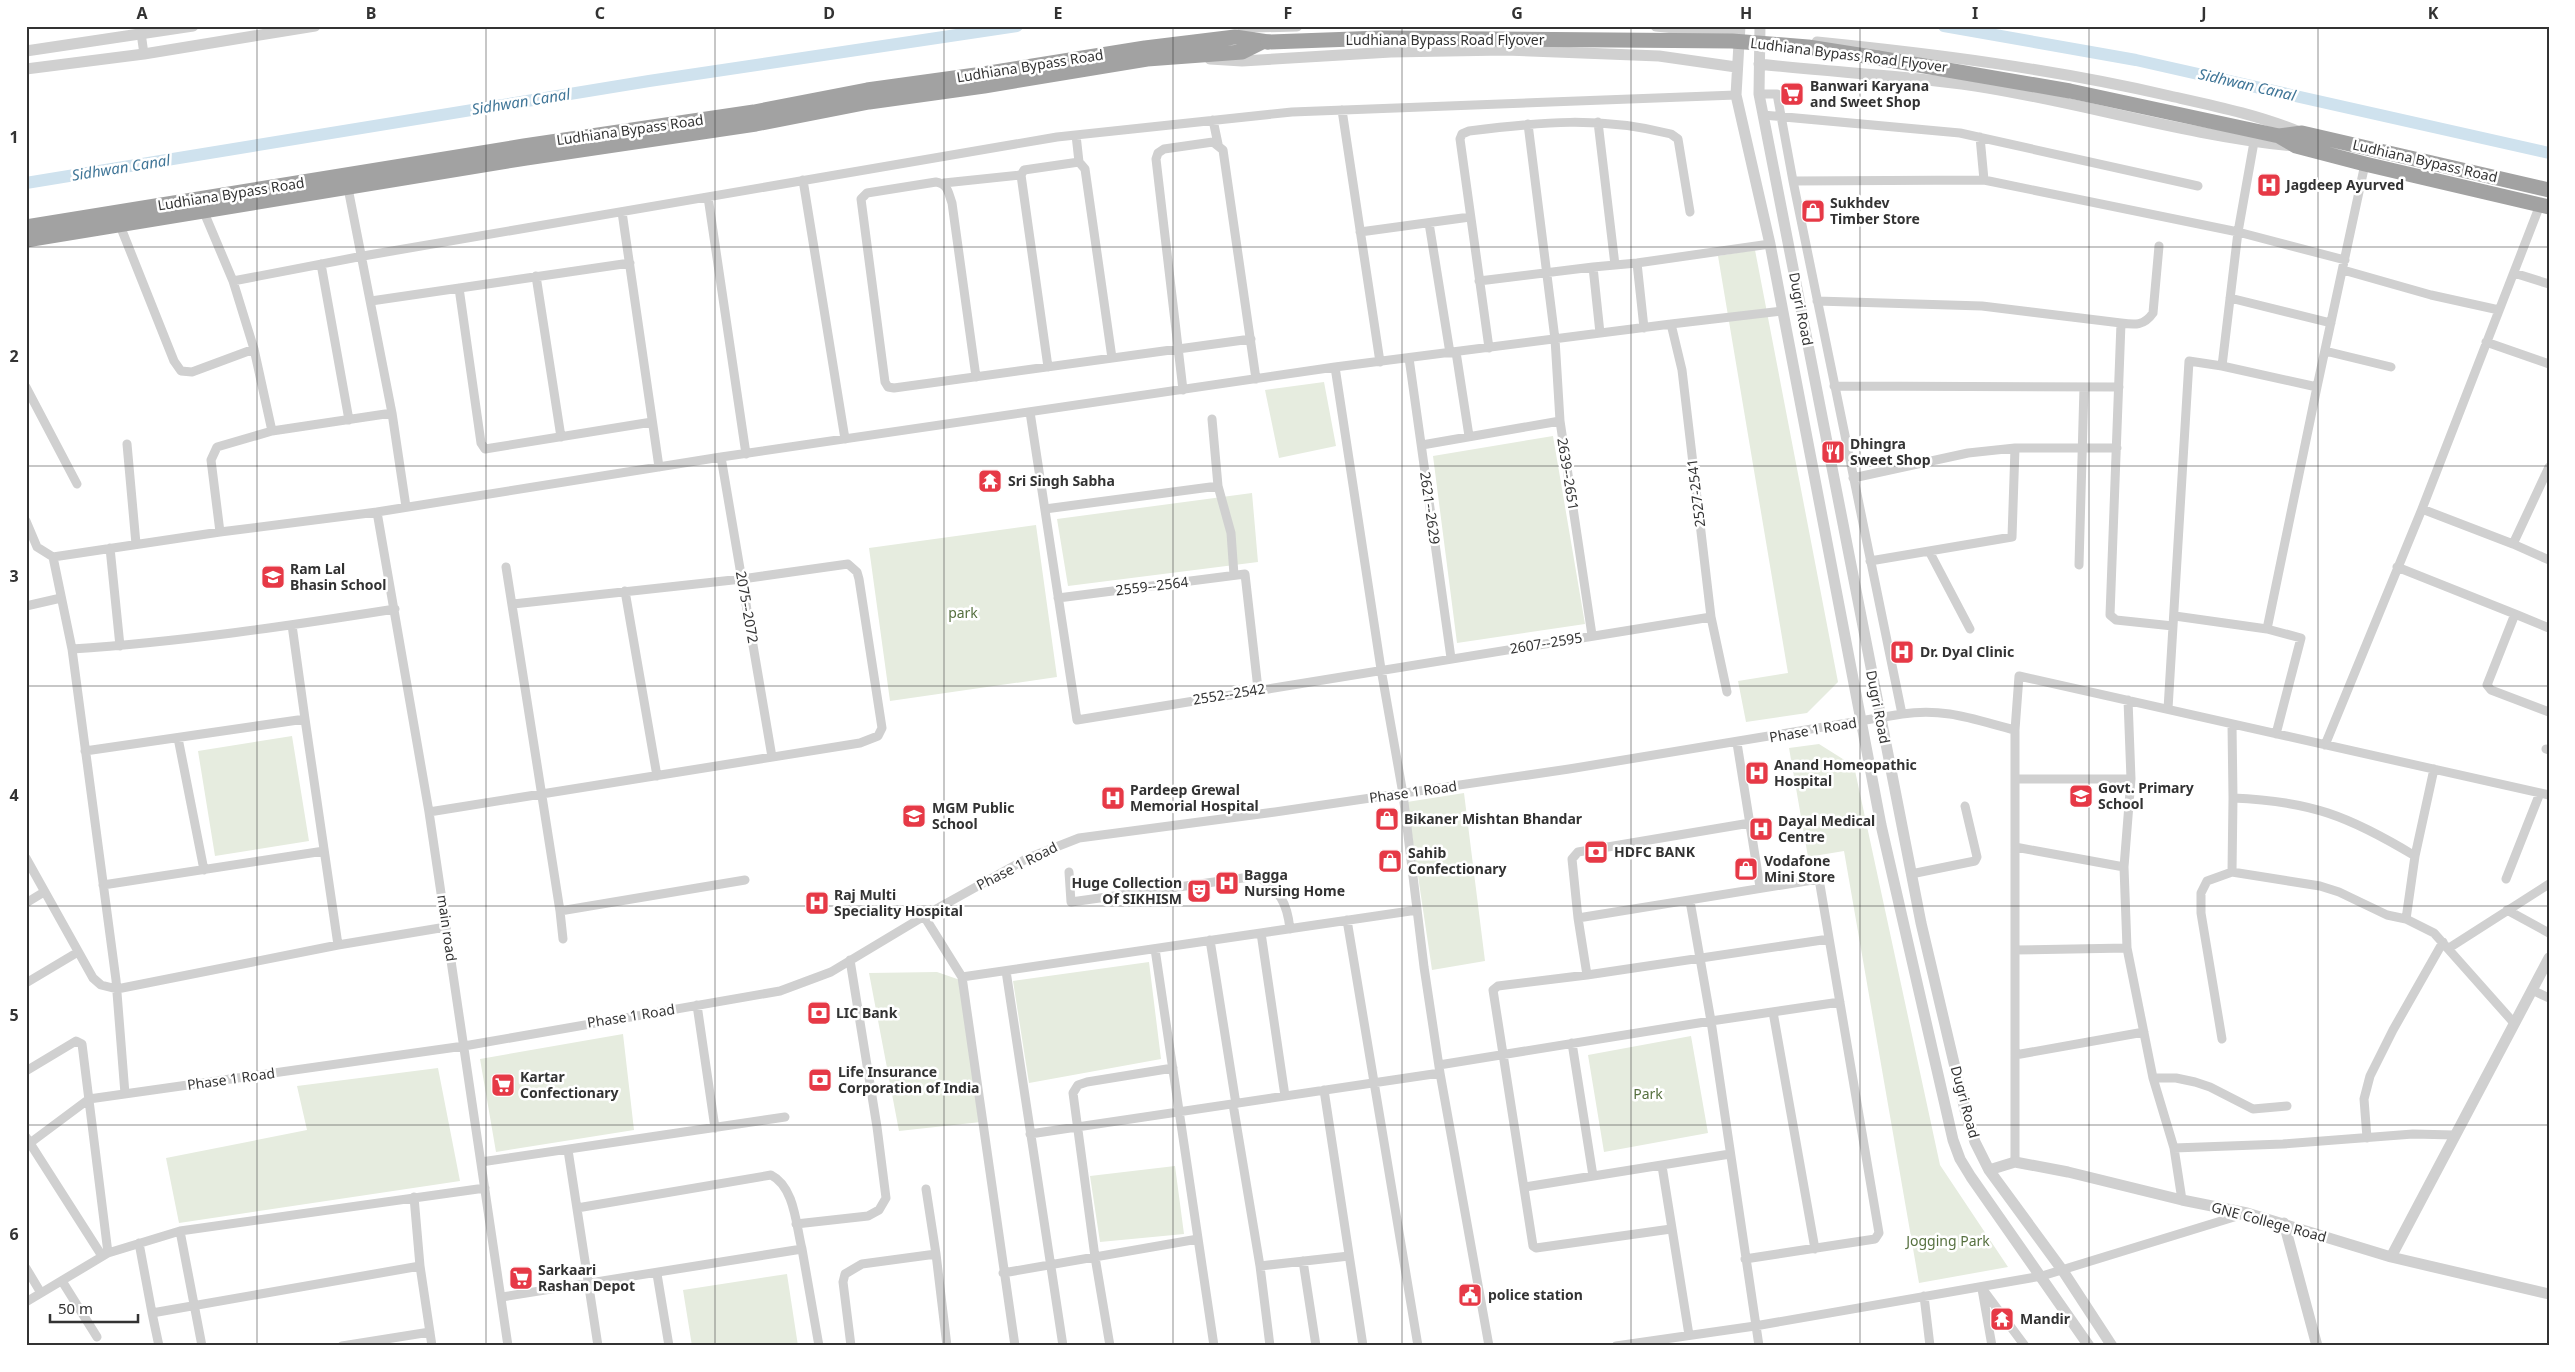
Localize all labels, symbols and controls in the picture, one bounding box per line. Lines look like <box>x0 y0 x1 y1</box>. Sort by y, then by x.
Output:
text: A <box>136 2 148 24</box>
text: B <box>366 2 376 24</box>
text: C <box>595 2 605 24</box>
text: D <box>823 2 835 24</box>
text: E <box>1054 2 1063 24</box>
text: F <box>1284 2 1292 24</box>
text: G <box>1511 2 1523 24</box>
text: H <box>1740 2 1752 24</box>
text: I <box>1972 2 1978 24</box>
text: J <box>2199 2 2207 24</box>
text: K <box>2428 2 2439 24</box>
street label: Ludhiana Bypass Road Flyover <box>1346 30 1545 49</box>
street label: Ludhiana Bypass Road Flyover <box>1749 33 1949 76</box>
street label: Ludhiana Bypass Road <box>955 45 1105 86</box>
water label: Sidhwan Canal <box>2197 63 2299 105</box>
place label: Banwari Karyana and Sweet Shop <box>1810 76 1929 111</box>
supermarket icon: Banwari Karyana and Sweet Shop <box>1779 81 1805 107</box>
water label: Sidhwan Canal <box>470 83 572 119</box>
street label: Ludhiana Bypass Road <box>555 110 705 149</box>
text: 1 <box>9 126 19 148</box>
street label: Ludhiana Bypass Road <box>2351 135 2499 186</box>
water label: Sidhwan Canal <box>70 149 172 185</box>
hospital icon: Jagdeep Ayurved <box>2256 172 2282 198</box>
street label: Ludhiana Bypass Road <box>156 173 306 214</box>
place label: Jagdeep Ayurved <box>2284 175 2404 194</box>
place label: Sukhdev Timber Store <box>1830 193 1920 228</box>
shop icon: Sukhdev Timber Store <box>1800 198 1826 224</box>
street label: Dugri Road <box>1785 271 1818 347</box>
text: 2 <box>9 345 19 367</box>
place label: Dhingra Sweet Shop <box>1850 434 1931 469</box>
street label: 2639--2651 <box>1553 436 1584 512</box>
restaurant icon: Dhingra Sweet Shop <box>1820 439 1846 465</box>
street label: 2527-2541 <box>1682 458 1709 528</box>
temple icon: Sri Singh Sabha <box>977 468 1003 494</box>
street label: 2621--2629 <box>1416 470 1445 545</box>
place label: Sri Singh Sabha <box>1008 471 1115 490</box>
place label: Ram Lal Bhasin School <box>290 559 386 594</box>
school or university icon: Ram Lal Bhasin School <box>260 564 286 590</box>
text: 3 <box>9 565 19 587</box>
street label: 2075--2072 <box>732 569 763 645</box>
street label: 2559--2564 <box>1115 572 1189 599</box>
park label: park <box>948 603 978 622</box>
street label: 2607--2595 <box>1508 627 1584 658</box>
hospital icon: Dr. Dyal Clinic <box>1889 639 1915 665</box>
place label: Dr. Dyal Clinic <box>1920 642 2014 661</box>
street label: Dugri Road <box>1862 669 1895 745</box>
street label: 2552--2542 <box>1191 678 1267 709</box>
street label: Phase 1 Road <box>1768 712 1858 747</box>
place label: Anand Homeopathic Hospital <box>1774 755 1917 790</box>
hospital icon: Anand Homeopathic Hospital <box>1744 760 1770 786</box>
street label: Phase 1 Road <box>1368 776 1458 807</box>
place label: Govt. Primary School <box>2098 778 2194 813</box>
place label: Pardeep Grewal Memorial Hospital <box>1130 780 1259 815</box>
school or university icon: Govt. Primary School <box>2068 783 2094 809</box>
text: 4 <box>9 784 19 806</box>
hospital icon: Pardeep Grewal Memorial Hospital <box>1100 785 1126 811</box>
place label: MGM Public School <box>932 798 1014 833</box>
school or university icon: MGM Public School <box>901 803 927 829</box>
shop icon: Bikaner Mishtan Bhandar <box>1374 806 1400 832</box>
place label: Bikaner Mishtan Bhandar <box>1404 809 1583 828</box>
place label: Dayal Medical Centre <box>1778 811 1875 846</box>
hospital icon: Dayal Medical Centre <box>1748 816 1774 842</box>
street label: Phase 1 Road <box>973 837 1061 894</box>
bank icon: HDFC BANK <box>1583 839 1609 865</box>
place label: HDFC BANK <box>1614 842 1696 861</box>
place label: Sahib Confectionary <box>1408 843 1507 878</box>
shop icon: Sahib Confectionary <box>1377 848 1403 874</box>
place label: Vodafone Mini Store <box>1764 851 1835 886</box>
shop icon: Vodafone Mini Store <box>1733 856 1759 882</box>
place label: Bagga Nursing Home <box>1244 865 1345 900</box>
hospital icon: Bagga Nursing Home <box>1214 870 1240 896</box>
place label: Huge Collection Of SIKHISM <box>1072 873 1182 908</box>
theatre icon: Huge Collection Of SIKHISM <box>1186 878 1212 904</box>
place label: Raj Multi Speciality Hospital <box>834 885 963 920</box>
hospital icon: Raj Multi Speciality Hospital <box>804 890 830 916</box>
street label: main road <box>433 893 462 963</box>
street label: Phase 1 Road <box>586 999 676 1032</box>
bank icon: LIC Bank <box>806 1000 832 1026</box>
place label: LIC Bank <box>836 1003 898 1022</box>
text: 5 <box>9 1004 19 1026</box>
place label: Life Insurance Corporation of India <box>838 1062 979 1097</box>
street label: Phase 1 Road <box>186 1063 276 1094</box>
street label: Dugri Road <box>1947 1064 1984 1140</box>
place label: Kartar Confectionary <box>520 1067 619 1102</box>
bank icon: Life Insurance Corporation of India <box>807 1067 833 1093</box>
supermarket icon: Kartar Confectionary <box>490 1072 516 1098</box>
park label: Park <box>1633 1084 1663 1103</box>
street label: GNE College Road <box>2209 1197 2329 1246</box>
text: 6 <box>9 1223 19 1245</box>
park label: Jogging Park <box>1904 1231 1990 1250</box>
place label: Sarkaari Rashan Depot <box>538 1260 635 1295</box>
supermarket icon: Sarkaari Rashan Depot <box>508 1265 534 1291</box>
public building icon: police station <box>1457 1282 1483 1308</box>
place label: police station <box>1488 1285 1583 1304</box>
scale bar <box>50 1292 138 1324</box>
text: 50 m <box>58 1298 93 1318</box>
temple icon: Mandir <box>1989 1306 2015 1332</box>
place label: Mandir <box>2020 1309 2071 1328</box>

